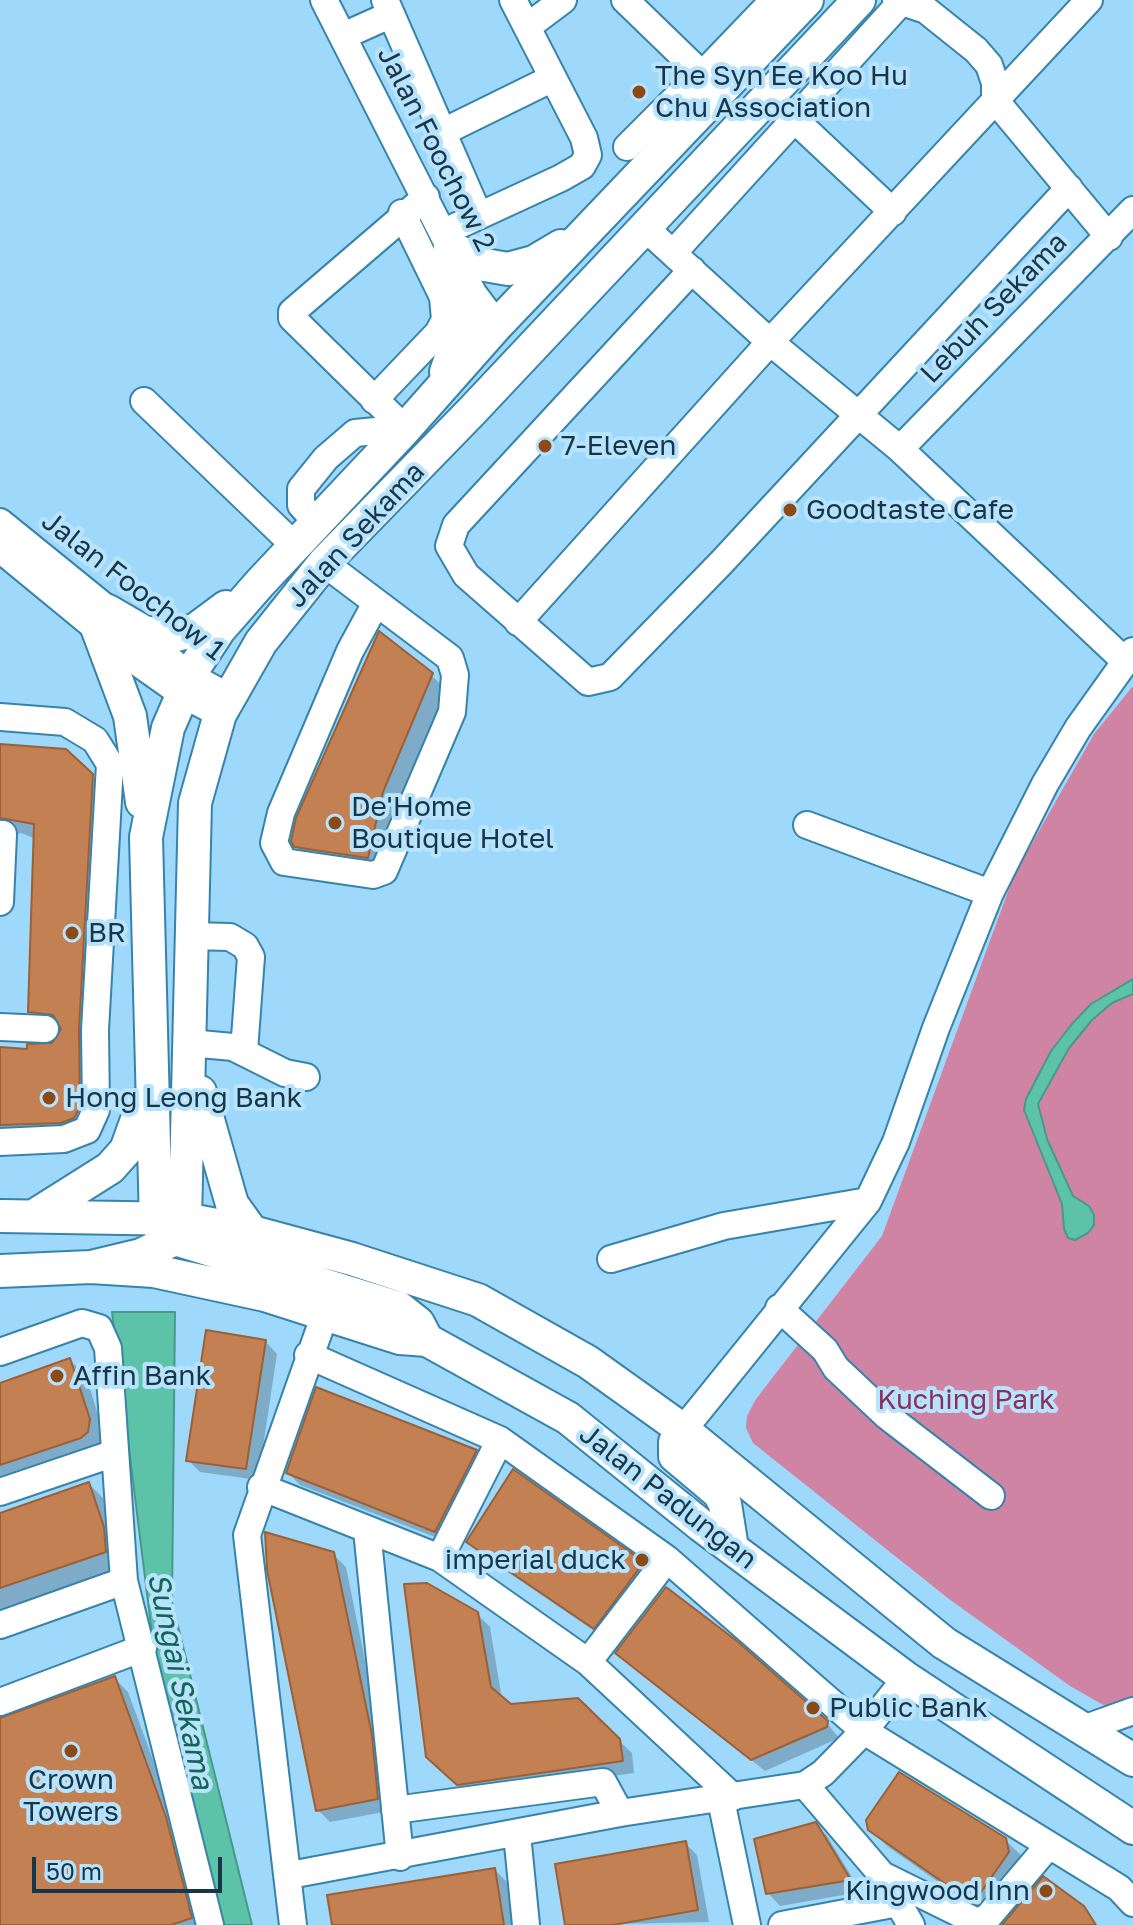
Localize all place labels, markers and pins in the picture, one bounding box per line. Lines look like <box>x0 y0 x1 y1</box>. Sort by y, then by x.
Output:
place label: The Syn Ee Koo Hu Chu Association <box>655 59 908 125</box>
marker: The Syn Ee Koo Hu Chu Association <box>630 83 648 101</box>
place label: 7-Eleven <box>561 429 676 463</box>
marker: 7-Eleven <box>536 437 554 455</box>
place label: Goodtaste Cafe <box>806 493 1014 527</box>
marker: Goodtaste Cafe <box>781 501 799 519</box>
place label: De'Home Boutique Hotel <box>351 790 554 856</box>
marker: De'Home Boutique Hotel <box>326 814 344 832</box>
place label: BR <box>88 916 126 950</box>
marker: BR <box>63 924 81 942</box>
place label: Hong Leong Bank <box>65 1081 302 1115</box>
marker: Hong Leong Bank <box>40 1089 58 1107</box>
place label: Affin Bank <box>73 1359 211 1393</box>
marker: Affin Bank <box>48 1367 66 1385</box>
place label: imperial duck <box>445 1543 626 1577</box>
marker: imperial duck <box>633 1551 651 1569</box>
place label: Public Bank <box>829 1691 988 1725</box>
marker: Public Bank <box>804 1699 822 1717</box>
marker: Crown Towers <box>62 1742 80 1760</box>
place label: Crown Towers <box>23 1763 119 1829</box>
place label: Kingwood Inn <box>845 1874 1030 1908</box>
marker: Kingwood Inn <box>1037 1882 1055 1900</box>

